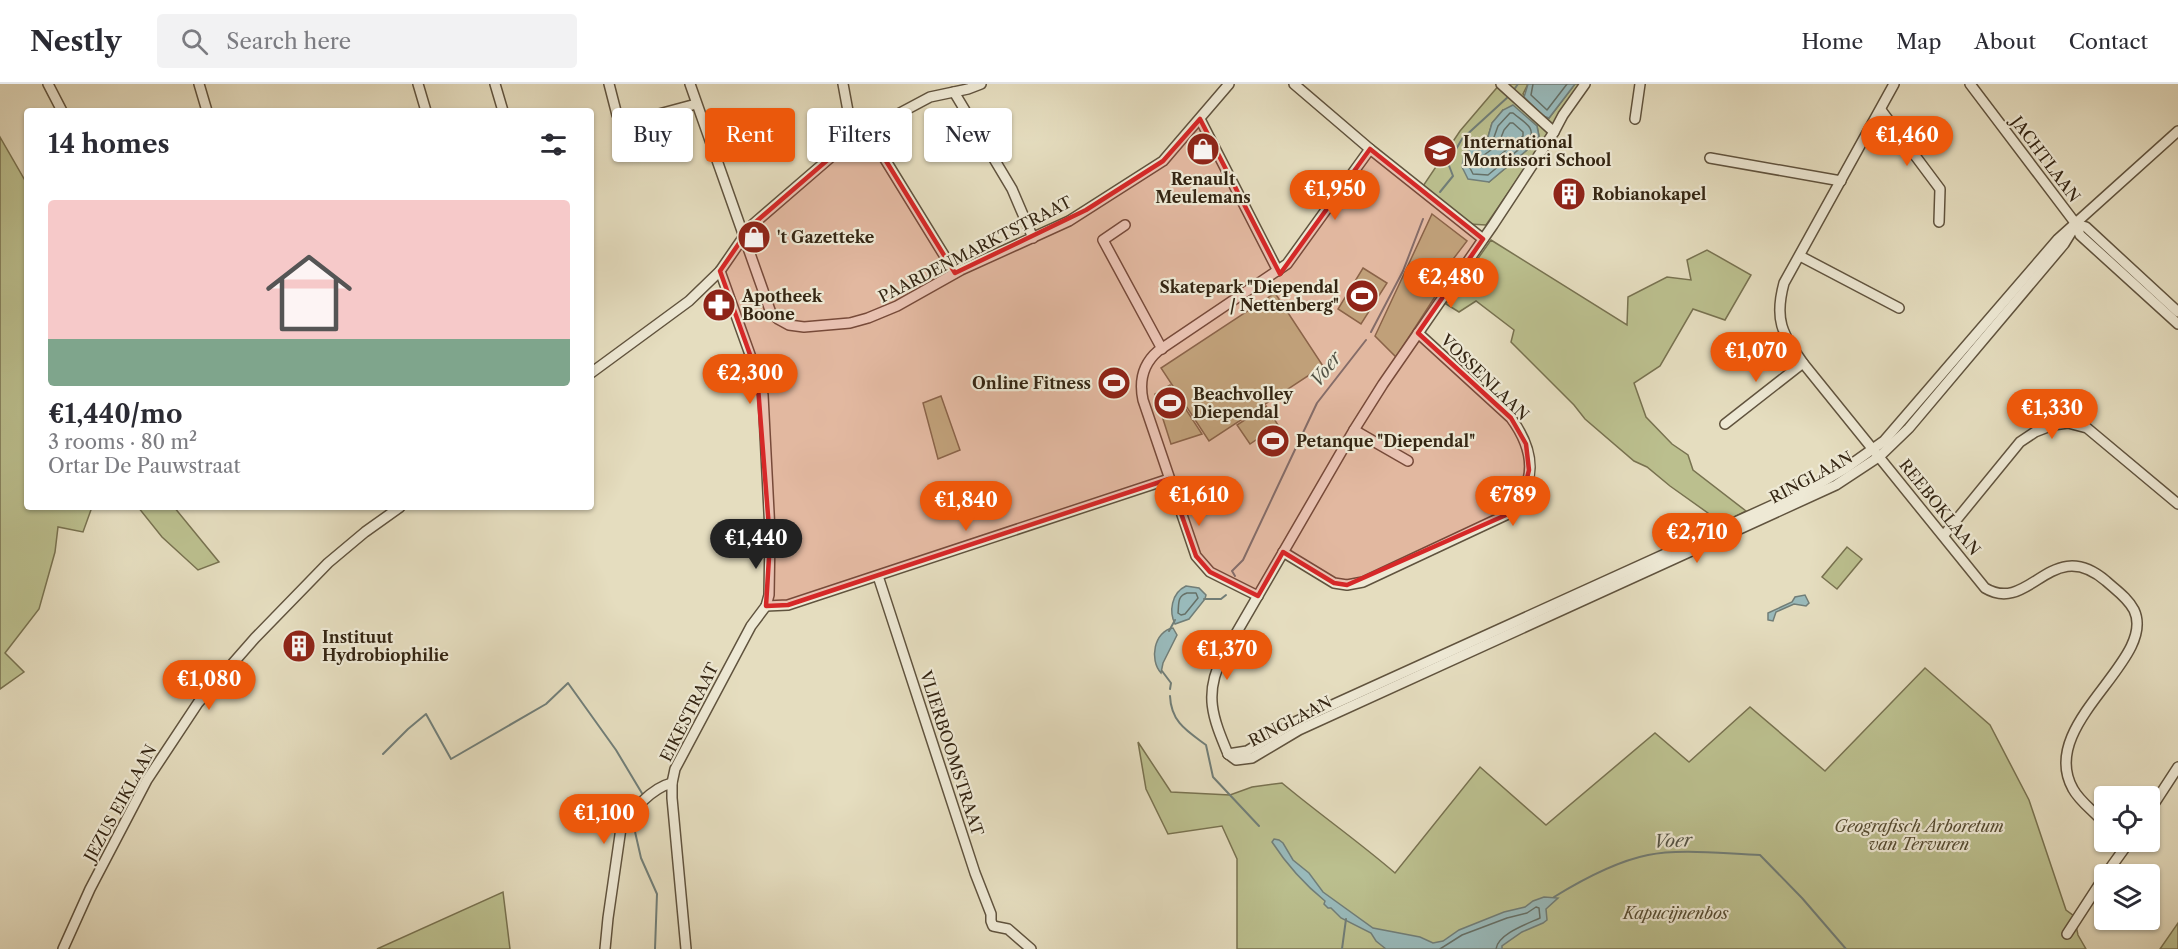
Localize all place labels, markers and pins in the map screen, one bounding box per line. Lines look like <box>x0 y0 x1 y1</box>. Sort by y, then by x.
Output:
pin: €1,460 <box>1858 116 1956 167</box>
shop icon: Renault Meulemans <box>1185 131 1221 167</box>
place label: International Montissori School <box>1463 132 1612 170</box>
school or university icon: International Montissori School <box>1422 133 1458 169</box>
place label: Renault Meulemans <box>1155 169 1251 207</box>
pin: €1,950 <box>1286 170 1384 221</box>
building icon: Robianokapel <box>1551 176 1587 212</box>
place label: Robianokapel <box>1592 184 1707 204</box>
shop icon: 't Gazetteke <box>736 219 772 255</box>
place label: 't Gazetteke <box>777 227 875 247</box>
pin: €2,480 <box>1402 258 1500 309</box>
place label: Skatepark "Diependal / Nettenberg" <box>1159 277 1339 315</box>
sports icon: Skatepark "Diependal / Nettenberg" <box>1344 278 1380 314</box>
place label: Apotheek Boone <box>741 286 823 324</box>
pharmacy icon: Apotheek Boone <box>701 287 737 323</box>
pin: €1,070 <box>1707 332 1805 383</box>
pin: €2,300 <box>701 354 799 405</box>
sports icon: Online Fitness <box>1096 365 1132 401</box>
place label: Online Fitness <box>972 373 1091 393</box>
place label: Beachvolley Diependal <box>1193 384 1294 422</box>
sports icon: Beachvolley Diependal <box>1152 385 1188 421</box>
pin: €1,330 <box>2003 389 2101 440</box>
sports icon: Petanque "Diependal" <box>1255 423 1291 459</box>
place label: Petanque "Diependal" <box>1296 431 1475 451</box>
pin: €1,610 <box>1150 476 1248 527</box>
pin: €789 <box>1477 476 1549 527</box>
pin: €1,840 <box>917 481 1015 532</box>
pin: €2,710 <box>1648 513 1746 564</box>
pin: €1,440 <box>707 519 805 570</box>
place label: Instituut Hydrobiophilie <box>322 627 449 665</box>
building icon: Instituut Hydrobiophilie <box>281 628 317 664</box>
pin: €1,370 <box>1178 630 1276 681</box>
pin: €1,080 <box>160 660 258 711</box>
pin: €1,100 <box>555 794 653 845</box>

